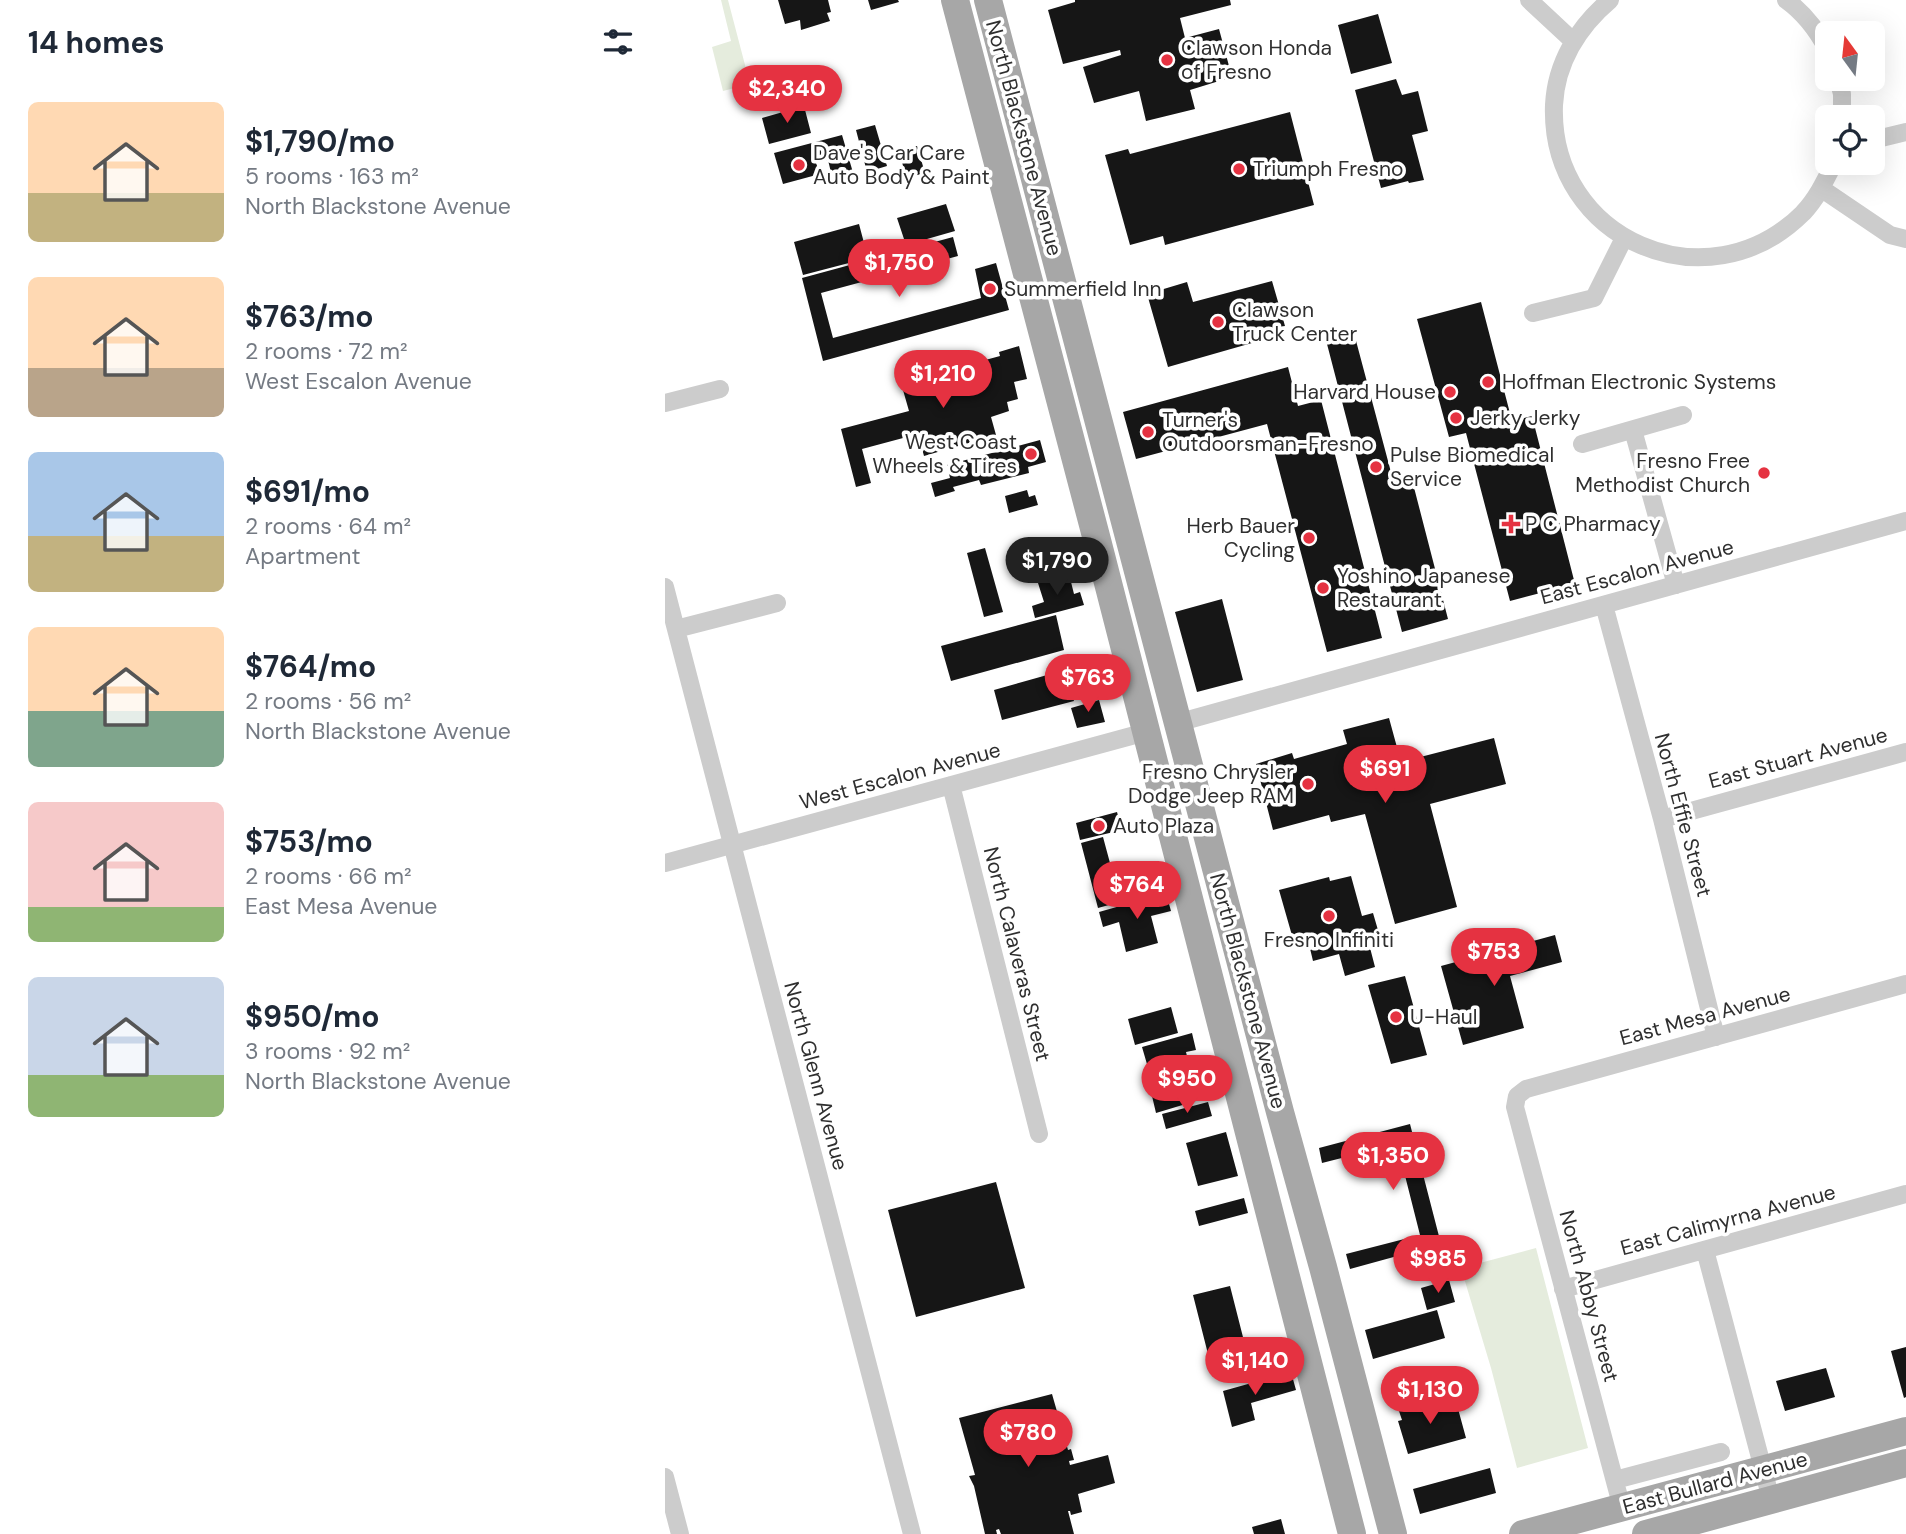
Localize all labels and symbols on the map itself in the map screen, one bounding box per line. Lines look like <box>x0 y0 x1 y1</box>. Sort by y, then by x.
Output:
street label: North Blackstone Avenue <box>979 17 1069 259</box>
north arrow <box>1815 21 1885 91</box>
place label: Clawson Honda of Fresno <box>1181 34 1332 86</box>
marker: Clawson Honda of Fresno <box>1159 52 1175 68</box>
pin: $2,340 <box>730 66 844 125</box>
place label: Dave's Car Care Auto Body & Paint <box>813 139 990 191</box>
place label: Triumph Fresno <box>1253 155 1404 183</box>
marker: Dave's Car Care Auto Body & Paint <box>791 157 807 173</box>
marker: Triumph Fresno <box>1231 161 1247 177</box>
pin: $1,750 <box>842 240 956 299</box>
place label: Summerfield Inn <box>1004 275 1162 303</box>
marker: Summerfield Inn <box>982 281 998 297</box>
place label: Clawson Truck Center <box>1232 296 1357 348</box>
marker: Clawson Truck Center <box>1210 314 1226 330</box>
pin: $1,210 <box>886 350 1000 410</box>
place label: Hoffman Electronic Systems <box>1502 368 1776 396</box>
marker: Hoffman Electronic Systems <box>1480 374 1496 390</box>
place label: Harvard House <box>1293 378 1436 406</box>
marker: Harvard House <box>1442 384 1458 400</box>
place label: Jerky Jerky <box>1470 404 1581 432</box>
place label: Turner's Outdoorsman-Fresno <box>1162 406 1374 458</box>
marker: Jerky Jerky <box>1448 410 1464 426</box>
marker: Turner's Outdoorsman-Fresno <box>1140 424 1156 440</box>
place label: West Coast Wheels & Tires <box>872 428 1017 480</box>
place label: Pulse Biomedical Service <box>1390 441 1554 493</box>
marker: West Coast Wheels & Tires <box>1023 446 1039 462</box>
place label: Fresno Free Methodist Church <box>1575 447 1750 499</box>
marker: Pulse Biomedical Service <box>1368 459 1384 475</box>
marker: Fresno Free Methodist Church <box>1756 465 1772 481</box>
place label: P C Pharmacy <box>1525 510 1661 538</box>
place label: Herb Bauer Cycling <box>1186 512 1295 564</box>
marker: P C Pharmacy <box>1503 516 1519 532</box>
marker: Herb Bauer Cycling <box>1301 530 1317 546</box>
street label: East Escalon Avenue <box>1537 533 1737 611</box>
pin: $1,790 <box>1000 538 1114 597</box>
place label: Yoshino Japanese Restaurant <box>1337 562 1511 614</box>
marker: Yoshino Japanese Restaurant <box>1315 580 1331 596</box>
pin: $763 <box>1047 654 1129 714</box>
street label: East Stuart Avenue <box>1706 721 1891 795</box>
street label: North Effie Street <box>1648 730 1718 900</box>
street label: West Escalon Avenue <box>796 736 1004 816</box>
pin: $691 <box>1344 746 1426 805</box>
place label: Fresno Chrysler Dodge Jeep RAM <box>1128 758 1294 810</box>
marker: Fresno Chrysler Dodge Jeep RAM <box>1300 776 1316 792</box>
place label: Auto Plaza <box>1113 812 1214 840</box>
marker: Auto Plaza <box>1091 818 1107 834</box>
street label: North Calaveras Street <box>977 844 1057 1064</box>
pin: $764 <box>1096 862 1178 921</box>
street label: North Blackstone Avenue <box>1203 870 1293 1112</box>
marker: Fresno Infiniti <box>1321 908 1337 924</box>
place label: Fresno Infiniti <box>1264 926 1394 954</box>
pin: $753 <box>1453 928 1535 988</box>
street label: North Glenn Avenue <box>777 979 855 1173</box>
street label: East Mesa Avenue <box>1617 980 1794 1052</box>
place label: U-Haul <box>1410 1003 1478 1031</box>
marker: U-Haul <box>1388 1009 1404 1025</box>
pin: $950 <box>1146 1056 1228 1115</box>
pin: $1,350 <box>1336 1132 1450 1192</box>
street label: East Calimyrna Avenue <box>1617 1178 1839 1262</box>
street label: North Abby Street <box>1553 1207 1625 1385</box>
pin: $985 <box>1397 1236 1479 1295</box>
pin: $1,140 <box>1198 1338 1312 1397</box>
pin: $1,130 <box>1373 1366 1487 1426</box>
pin: $780 <box>987 1410 1069 1469</box>
street label: East Bullard Avenue <box>1620 1445 1811 1521</box>

